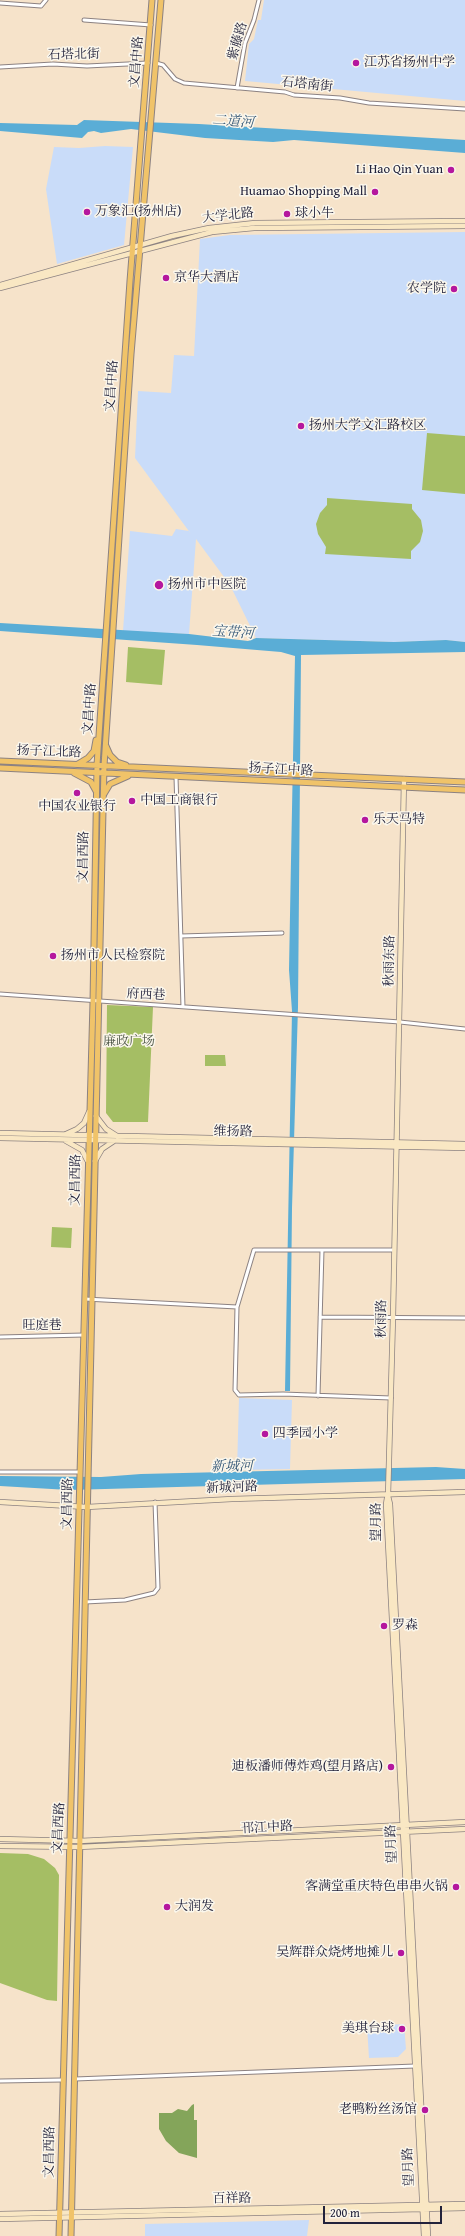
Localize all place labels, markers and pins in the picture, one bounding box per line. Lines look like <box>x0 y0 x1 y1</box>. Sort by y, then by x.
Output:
place label: 江苏省扬州中学 <box>364 55 455 71</box>
marker: 江苏省扬州中学 <box>351 58 361 68</box>
place label: Li Hao Qin Yuan <box>356 162 443 178</box>
marker: Li Hao Qin Yuan <box>446 165 456 175</box>
place label: Huamao Shopping Mall <box>240 184 367 200</box>
marker: Huamao Shopping Mall <box>370 187 380 197</box>
place label: 万象汇(扬州店) <box>95 204 181 220</box>
place label: 球小牛 <box>295 206 334 222</box>
marker: 万象汇(扬州店) <box>82 207 92 217</box>
marker: 球小牛 <box>282 209 292 219</box>
place label: 京华大酒店 <box>174 270 239 286</box>
marker: 京华大酒店 <box>161 273 171 283</box>
place label: 农学院 <box>407 281 446 297</box>
marker: 农学院 <box>449 284 459 294</box>
place label: 扬州大学文汇路校区 <box>309 418 426 434</box>
marker: 扬州大学文汇路校区 <box>296 421 306 431</box>
place label: 扬州市中医院 <box>168 577 246 593</box>
marker: 扬州市中医院 <box>153 579 165 591</box>
marker: 中国农业银行 <box>72 788 82 798</box>
place label: 中国工商银行 <box>140 793 218 809</box>
marker: 中国工商银行 <box>127 796 137 806</box>
place label: 中国农业银行 <box>38 799 116 815</box>
place label: 乐天马特 <box>373 812 425 828</box>
marker: 乐天马特 <box>360 815 370 825</box>
place label: 扬州市人民检察院 <box>61 948 165 964</box>
marker: 扬州市人民检察院 <box>48 951 58 961</box>
place label: 四季园小学 <box>273 1426 338 1442</box>
marker: 四季园小学 <box>260 1429 270 1439</box>
place label: 罗森 <box>392 1618 418 1634</box>
marker: 罗森 <box>379 1621 389 1631</box>
place label: 迪板潘师傅炸鸡(望月路店) <box>232 1759 383 1775</box>
marker: 迪板潘师傅炸鸡(望月路店) <box>386 1762 396 1772</box>
place label: 客满堂重庆特色串串火锅 <box>305 1879 448 1895</box>
marker: 客满堂重庆特色串串火锅 <box>451 1882 461 1892</box>
place label: 大润发 <box>175 1899 214 1915</box>
marker: 大润发 <box>162 1902 172 1912</box>
place label: 吴辉群众烧烤地摊儿 <box>276 1945 393 1961</box>
marker: 吴辉群众烧烤地摊儿 <box>396 1948 406 1958</box>
place label: 美琪台球 <box>342 2021 394 2037</box>
marker: 美琪台球 <box>397 2024 407 2034</box>
place label: 老鸭粉丝汤馆 <box>339 2102 417 2118</box>
marker: 老鸭粉丝汤馆 <box>420 2105 430 2115</box>

